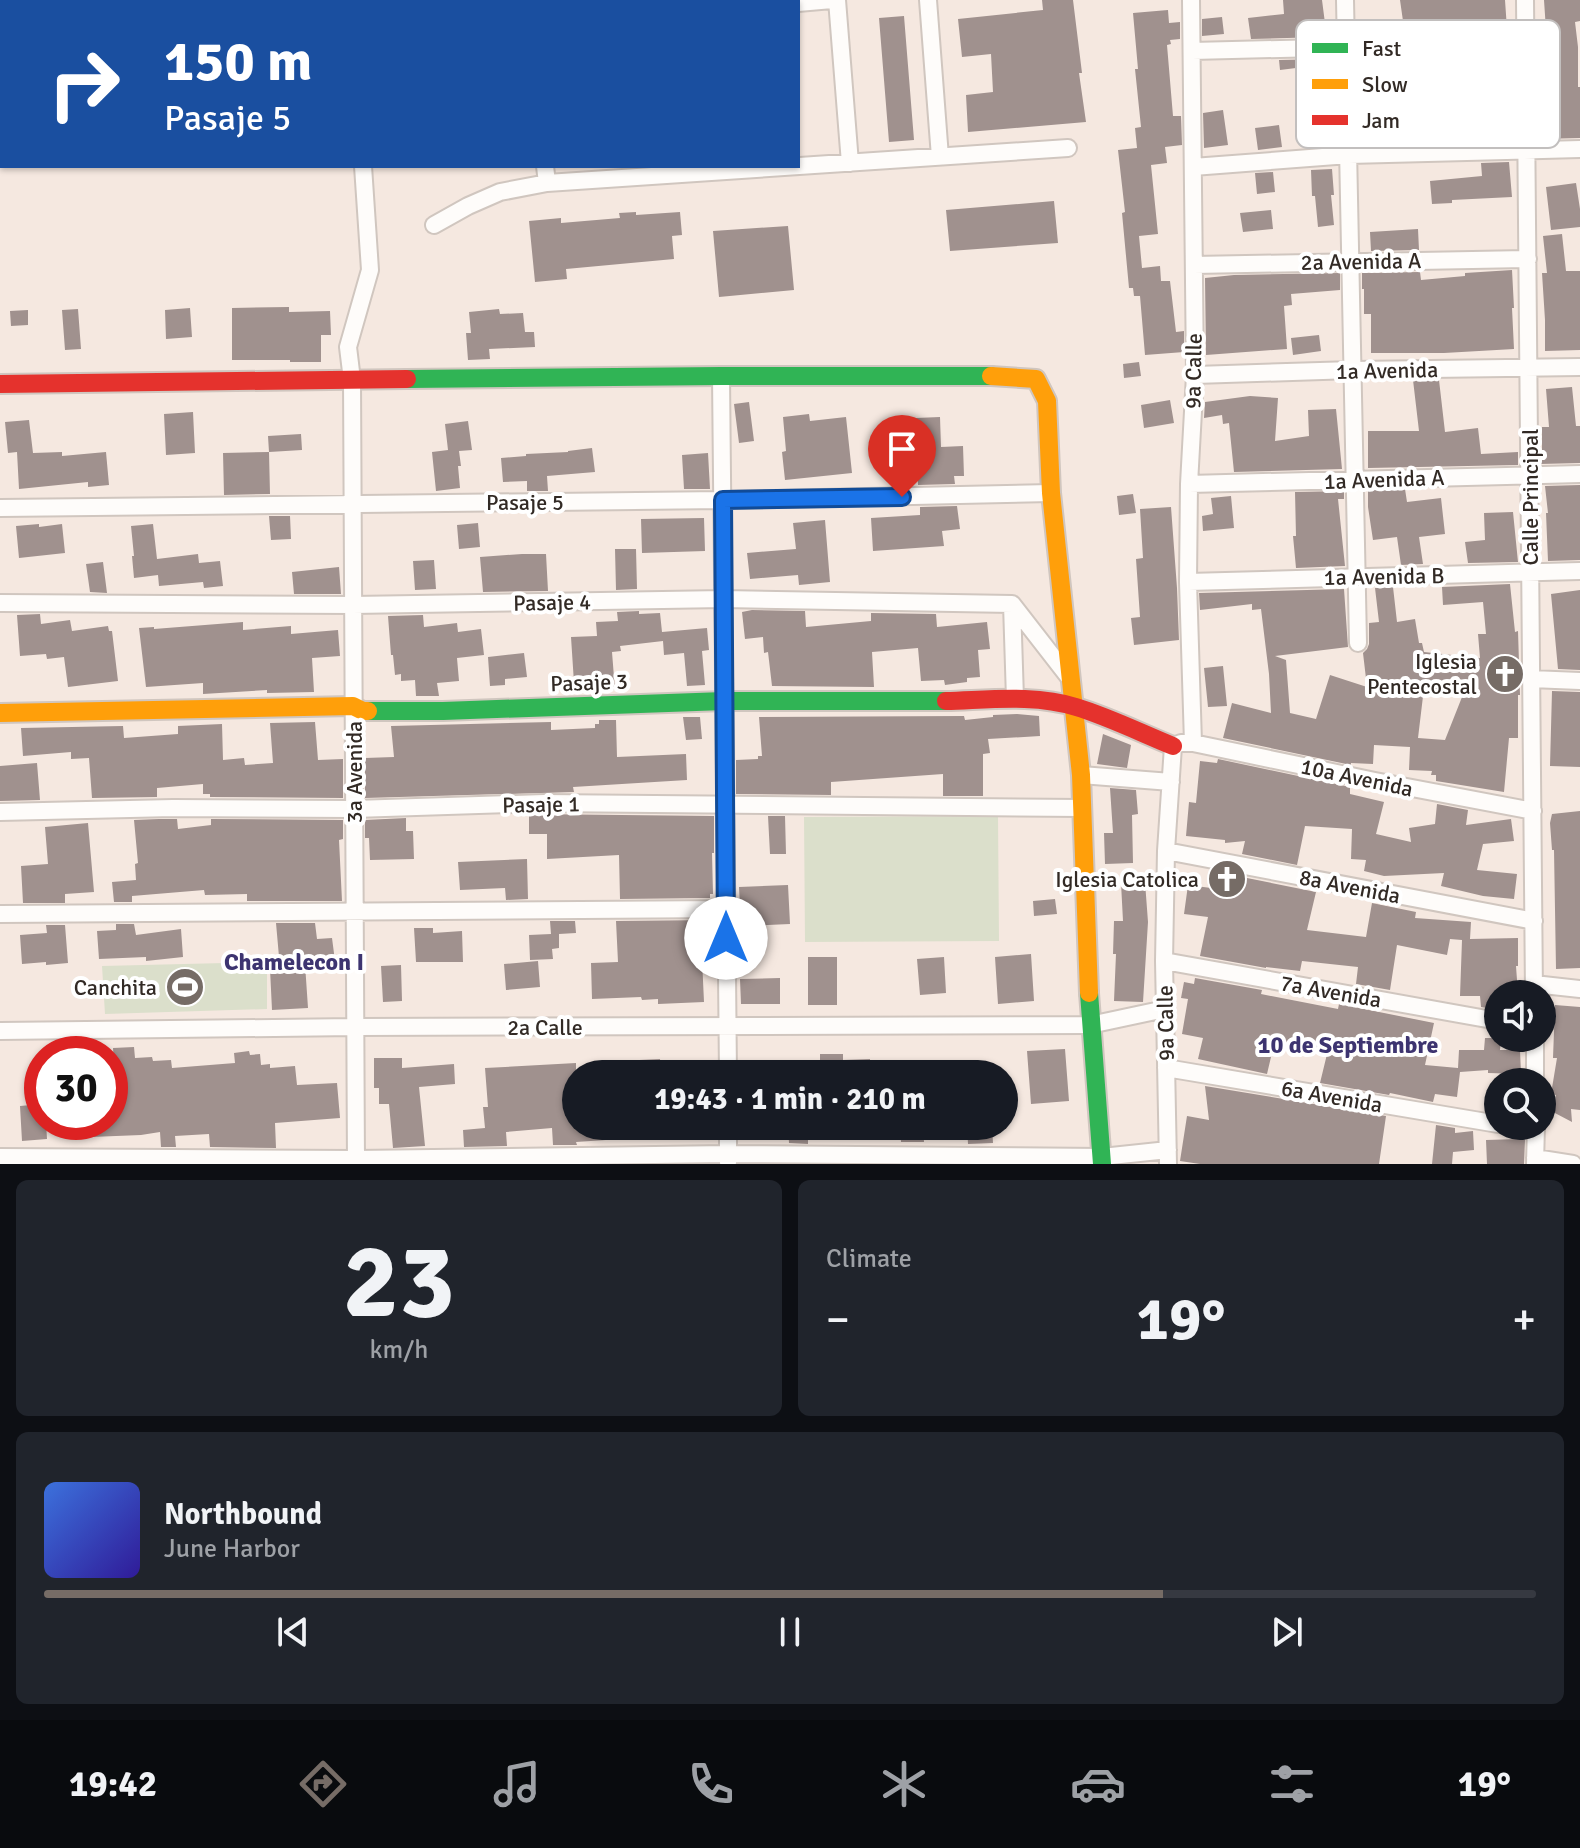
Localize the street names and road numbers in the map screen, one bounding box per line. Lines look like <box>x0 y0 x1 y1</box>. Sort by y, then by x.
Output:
street label: 2a Avenida A <box>1300 247 1422 276</box>
street label: 9a Calle <box>1179 333 1208 409</box>
street label: 1a Avenida <box>1336 356 1438 385</box>
street label: Calle Principal <box>1517 428 1544 566</box>
street label: 1a Avenida A <box>1323 464 1445 495</box>
street label: Pasaje 5 <box>486 489 564 516</box>
street label: 1a Avenida B <box>1323 562 1445 591</box>
street label: Pasaje 4 <box>513 588 591 617</box>
street label: Pasaje 3 <box>550 668 628 697</box>
street label: 3a Avenida <box>341 721 368 823</box>
street label: 10a Avenida <box>1298 752 1416 803</box>
street label: Pasaje 1 <box>502 790 580 819</box>
street label: 8a Avenida <box>1297 863 1403 910</box>
street label: 7a Avenida <box>1278 969 1384 1014</box>
street label: 9a Calle <box>1151 985 1180 1061</box>
street label: 2a Calle <box>507 1014 583 1041</box>
street label: 6a Avenida <box>1279 1074 1385 1119</box>

